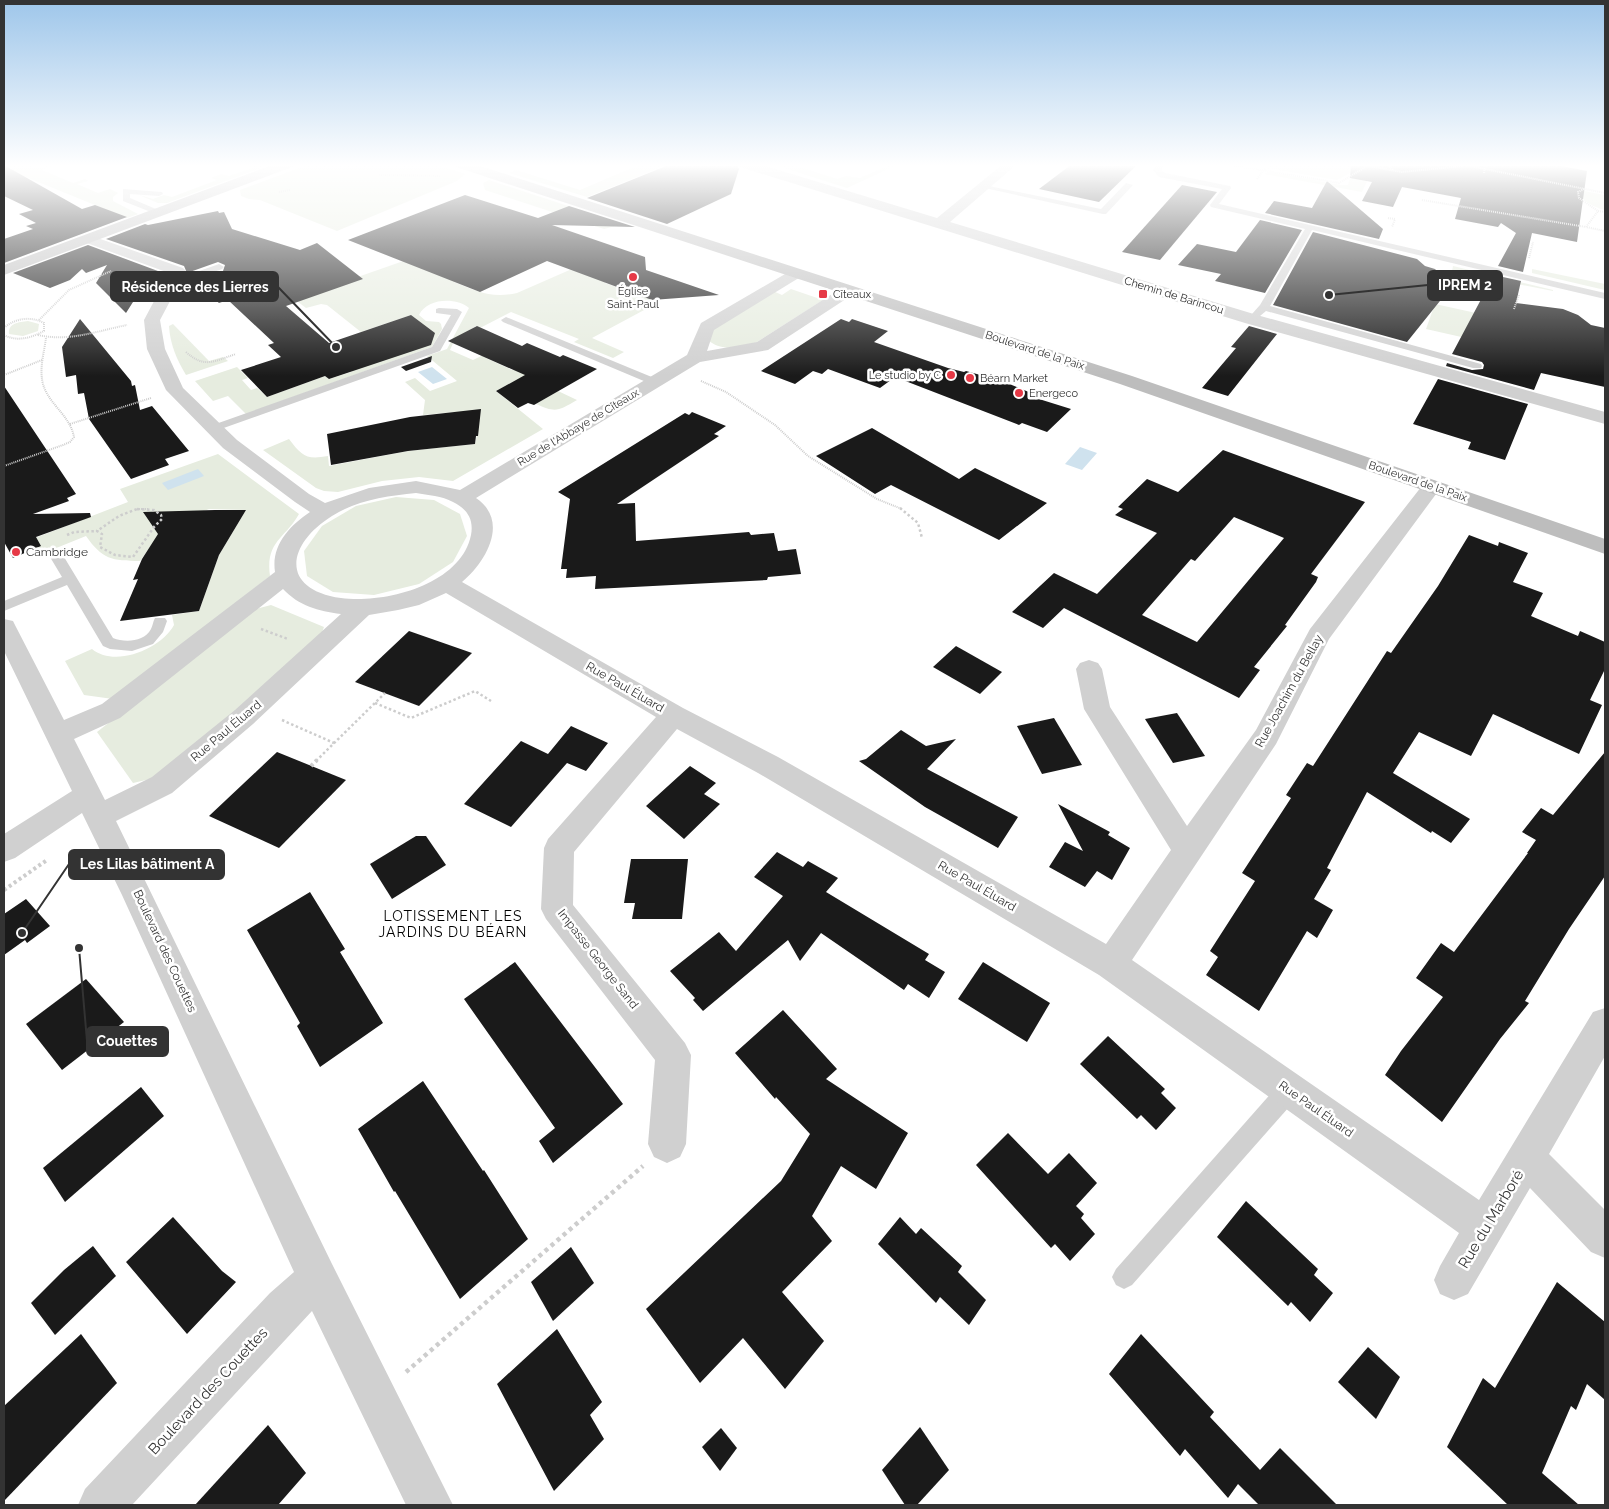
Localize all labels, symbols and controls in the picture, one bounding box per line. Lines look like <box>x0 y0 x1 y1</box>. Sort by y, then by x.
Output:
marker: Église Saint-Paul <box>627 271 639 283</box>
callout: IPREM 2 <box>1428 271 1502 300</box>
callout: Résidence des Lierres <box>111 272 278 301</box>
street label: Chemin de Barincou <box>1123 274 1225 317</box>
text: IPREM 2 <box>1438 277 1492 293</box>
text: Résidence des Lierres <box>121 279 269 295</box>
place label: Église Saint-Paul <box>607 284 659 311</box>
marker: Cîteaux <box>817 288 829 300</box>
place label: Cîteaux <box>833 288 872 301</box>
street label: Boulevard de la Paix <box>984 328 1086 373</box>
place label: Le studio by C <box>869 369 941 382</box>
marker: Le studio by C <box>945 369 957 381</box>
marker: Béarn Market <box>964 372 976 384</box>
place label: Béarn Market <box>980 372 1048 385</box>
street label: Rue de l'Abbaye de Cîteaux <box>515 386 642 469</box>
marker: Energeco <box>1013 387 1025 399</box>
place label: Energeco <box>1029 387 1078 400</box>
street label: Boulevard de la Paix <box>1367 458 1469 505</box>
place label: Cambridge <box>26 545 88 559</box>
marker: Cambridge <box>10 546 22 558</box>
street label: Rue Joachim du Bellay <box>1252 632 1326 750</box>
street label: Rue Paul Éluard <box>584 659 666 715</box>
street label: Rue Paul Éluard <box>188 697 264 765</box>
callout: Les Lilas bâtiment A <box>69 850 224 879</box>
text: Les Lilas bâtiment A <box>80 856 215 872</box>
street label: Rue Paul Éluard <box>936 858 1018 914</box>
street label: Boulevard des Couettes <box>130 888 200 1015</box>
street label: Impasse George Sand <box>555 907 641 1011</box>
district label: LOTISSEMENT LES JARDINS DU BÉARN <box>379 908 527 940</box>
callout: Couettes <box>87 1027 168 1056</box>
text: Couettes <box>97 1033 158 1049</box>
street label: Rue Paul Éluard <box>1276 1078 1356 1140</box>
street label: Rue du Marboré <box>1454 1166 1528 1272</box>
street label: Boulevard des Couettes <box>145 1324 271 1458</box>

